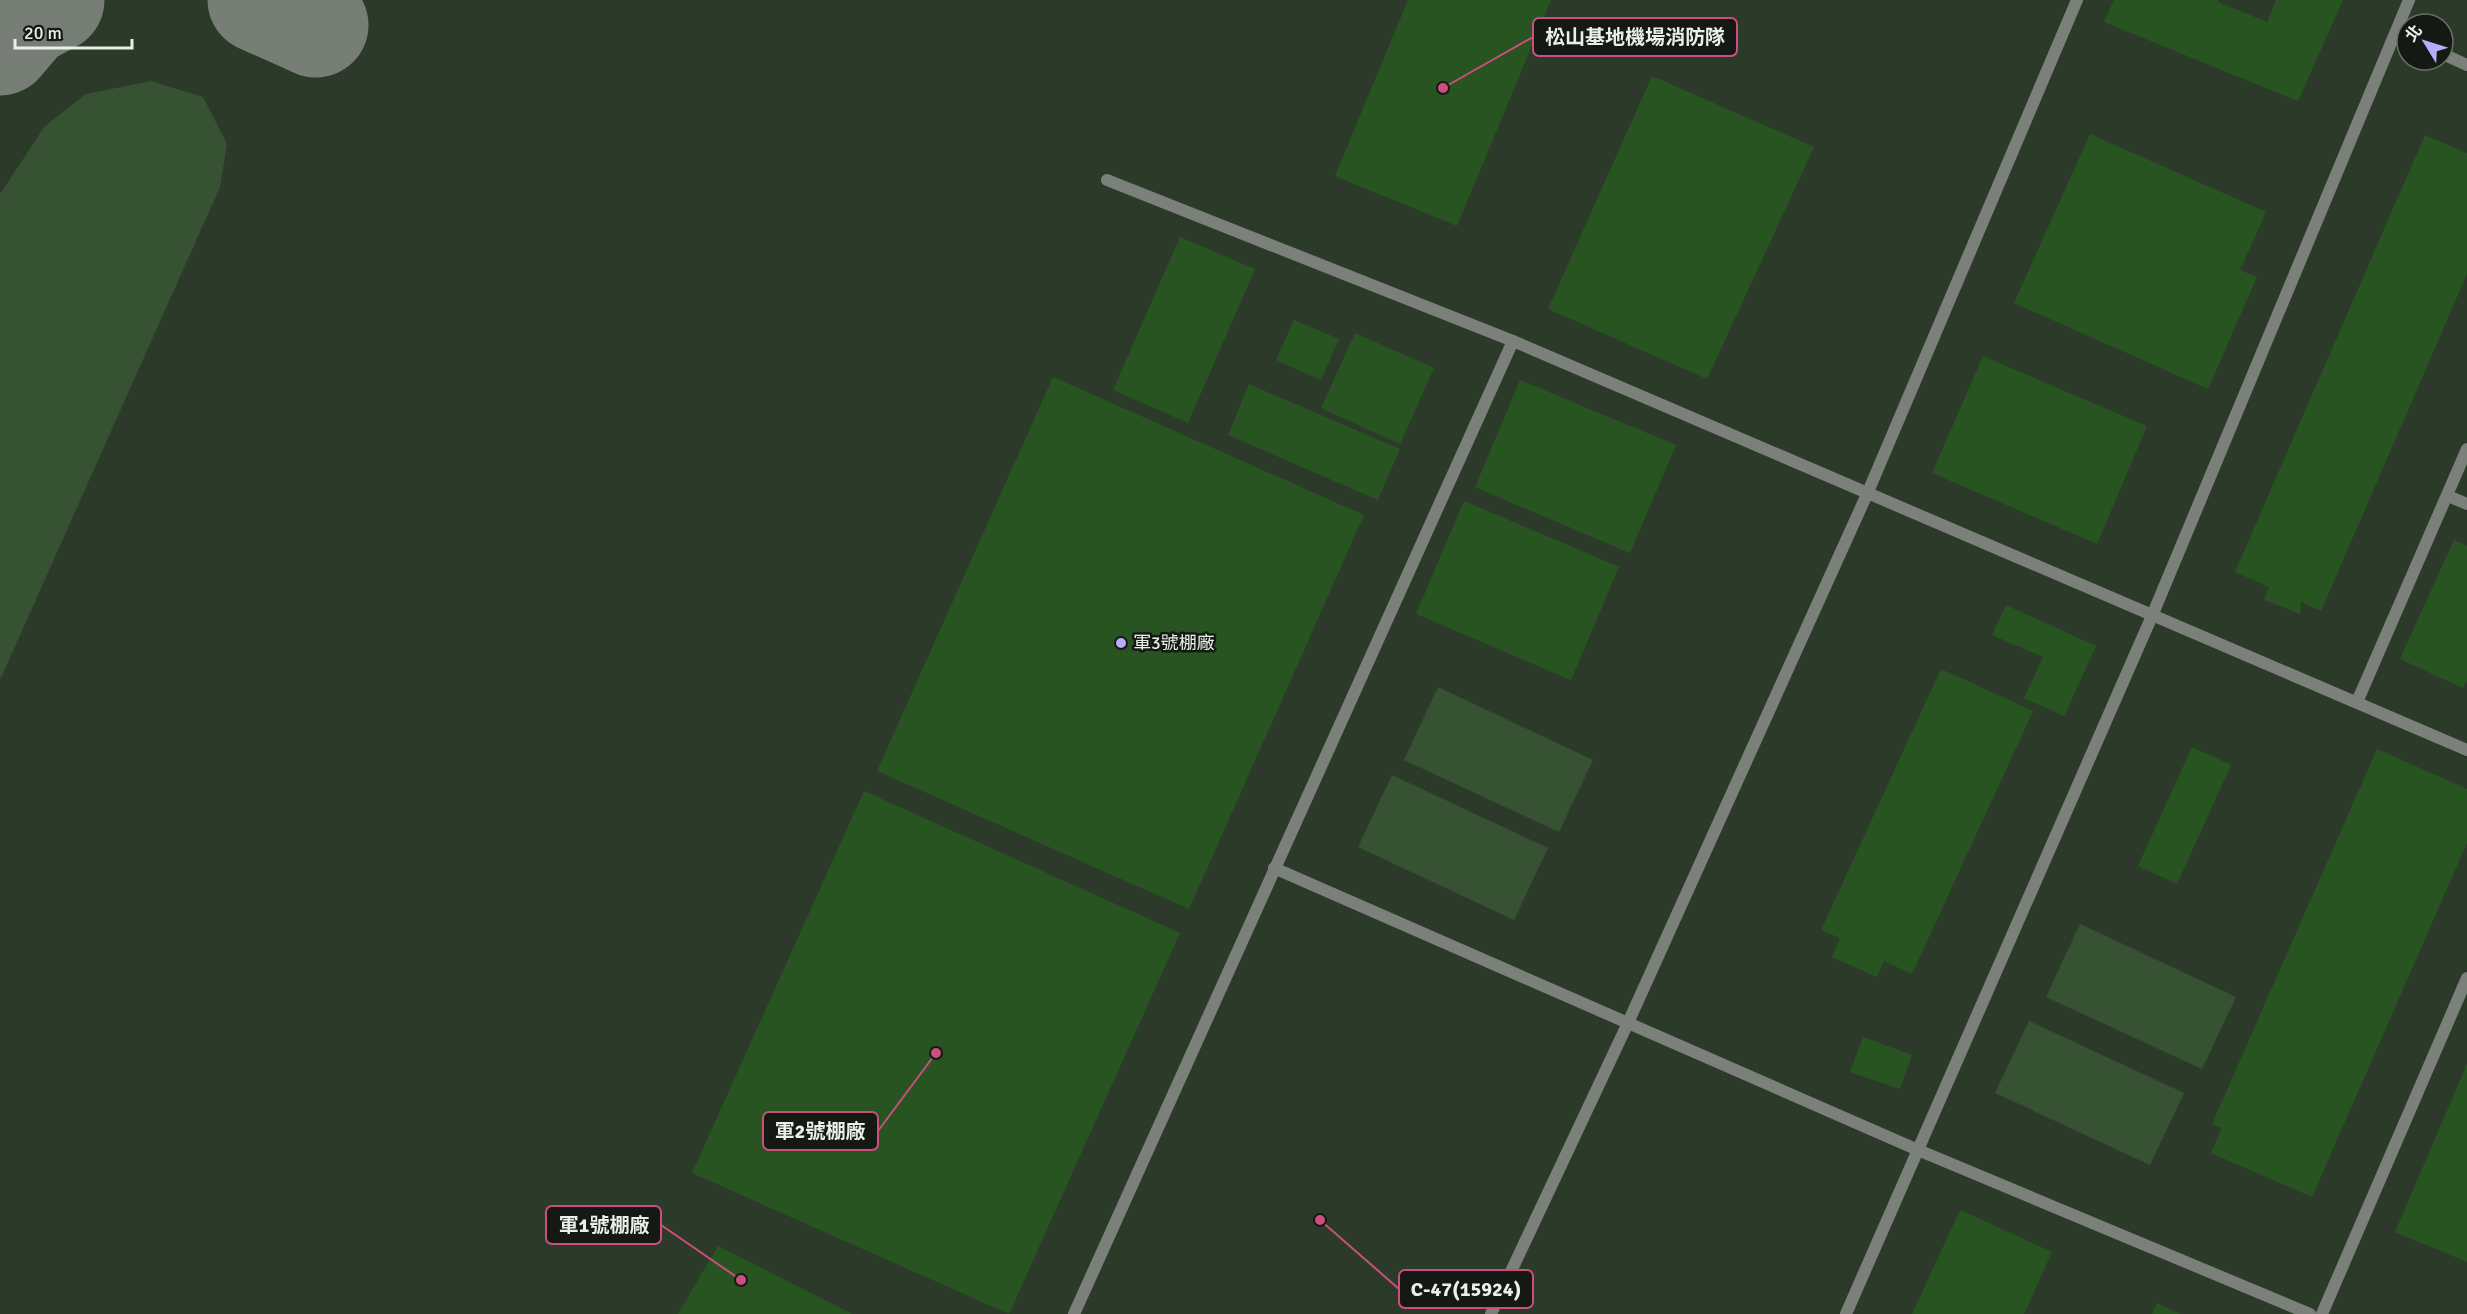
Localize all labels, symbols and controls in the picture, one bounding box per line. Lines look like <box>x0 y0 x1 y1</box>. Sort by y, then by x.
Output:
scale bar <box>15 12 132 50</box>
north arrow <box>2395 12 2455 72</box>
callout: 松山基地機場消防隊 <box>1533 18 1737 56</box>
text: 北 <box>2401 21 2427 46</box>
text: 20 m <box>24 22 62 44</box>
text: 松山基地機場消防隊 <box>1545 25 1725 50</box>
place label: 軍3號棚廠 <box>1133 632 1215 654</box>
marker: 軍3號棚廠 <box>1114 636 1128 650</box>
callout: 軍2號棚廠 <box>763 1112 878 1150</box>
text: 軍2號棚廠 <box>775 1119 865 1144</box>
callout: 軍1號棚廠 <box>546 1206 661 1244</box>
text: 軍1號棚廠 <box>559 1213 649 1238</box>
callout: C-47(15924) <box>1399 1270 1533 1308</box>
text: C-47(15924) <box>1411 1277 1521 1302</box>

